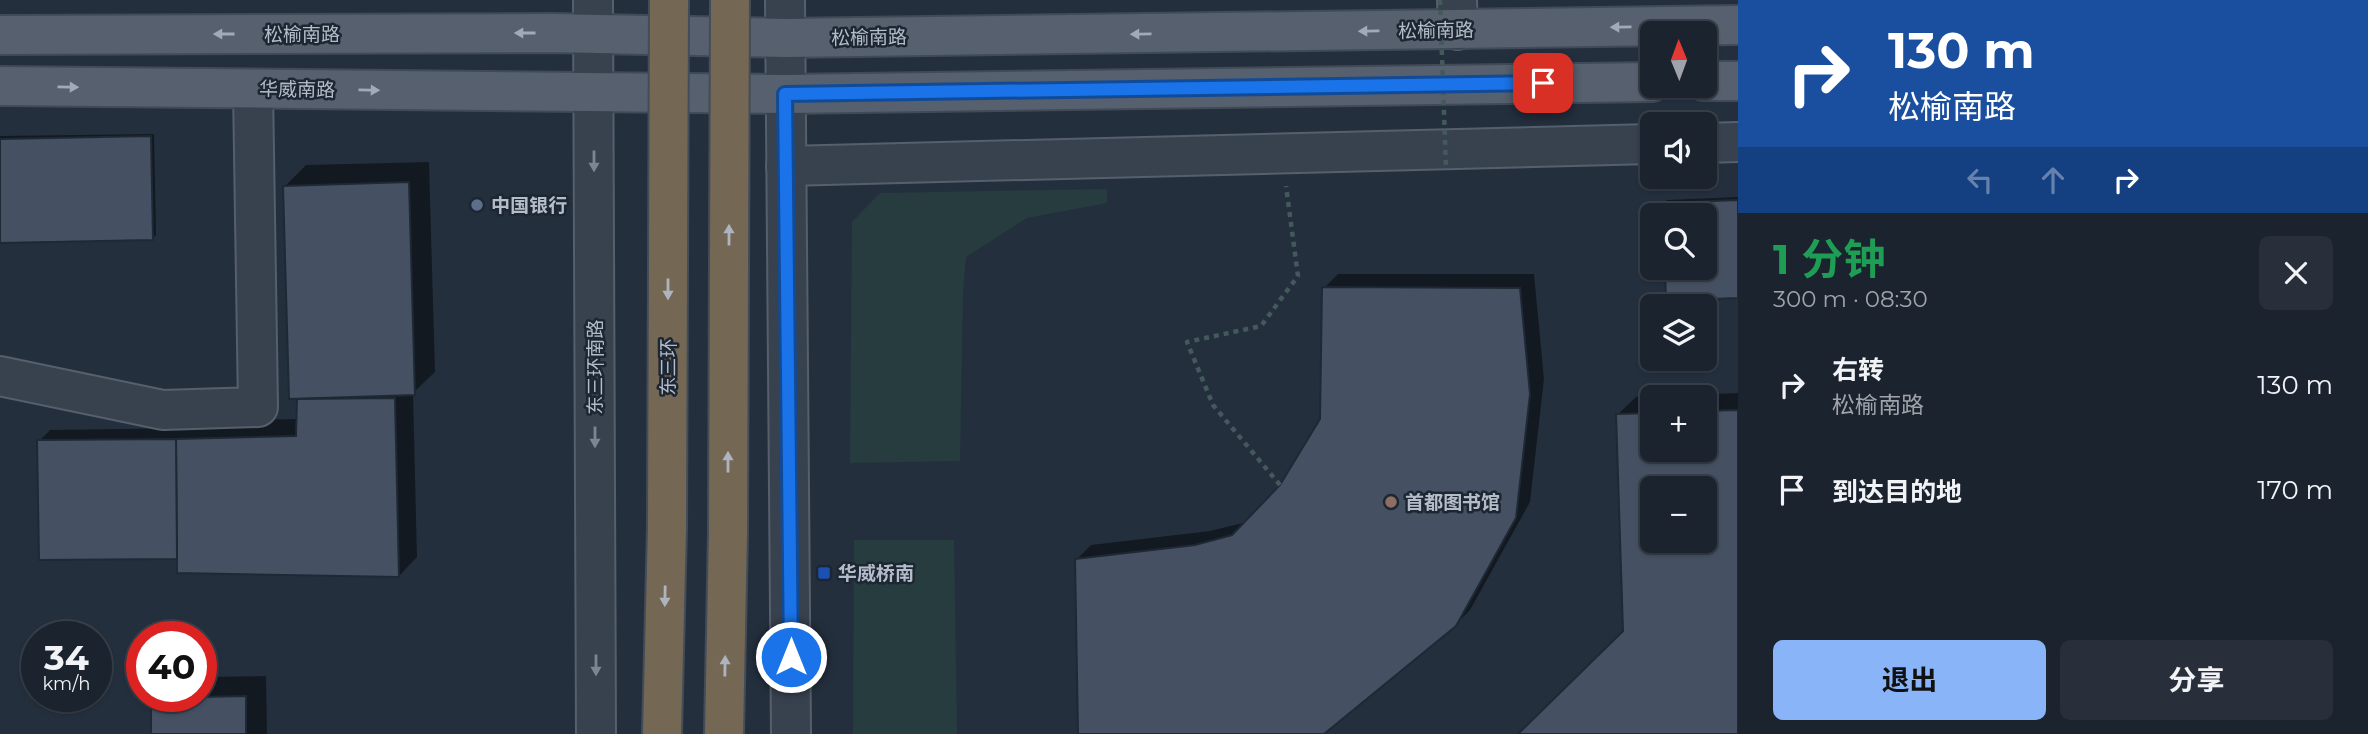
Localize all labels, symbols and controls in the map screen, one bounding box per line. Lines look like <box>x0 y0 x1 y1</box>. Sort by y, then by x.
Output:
street label: 松榆南路 <box>1398 18 1474 43</box>
one-way arrow <box>1610 21 1632 33</box>
north arrow <box>1640 21 1717 98</box>
map controls <box>1640 21 1717 553</box>
text: 130 m <box>1888 21 2035 80</box>
street label: 松榆南路 <box>264 23 340 46</box>
street label: 松榆南路 <box>831 25 907 50</box>
one-way arrow <box>1358 25 1380 37</box>
one-way arrow <box>514 27 536 39</box>
one-way arrow <box>213 28 235 40</box>
one-way arrow <box>1130 28 1152 40</box>
icon: right <box>1773 28 1864 119</box>
pin <box>1513 53 1573 113</box>
icon: arrive <box>1524 64 1562 102</box>
street label: 华威南路 <box>259 77 335 102</box>
one-way arrow <box>57 81 79 93</box>
one-way arrow <box>358 84 380 96</box>
text: 松榆南路 <box>1888 87 2016 126</box>
button: sound <box>1640 112 1717 189</box>
one-way arrow <box>588 150 600 172</box>
icon: left <box>1961 161 1999 199</box>
icon: ahead <box>2034 161 2072 199</box>
icon: right <box>2107 161 2145 199</box>
place label: 中国银行 <box>491 194 567 217</box>
marker: 中国银行 <box>469 197 485 213</box>
button: search <box>1640 203 1717 280</box>
one-way arrow <box>723 224 735 246</box>
text: 1 分钟 <box>1773 233 1885 285</box>
button: close <box>2259 236 2333 310</box>
one-way arrow <box>662 278 674 300</box>
text: 300 m · 08:30 <box>1773 285 1928 313</box>
button: layers <box>1640 294 1717 371</box>
street label: 东三环南路 <box>584 319 607 415</box>
street label: 东三环 <box>657 338 680 396</box>
text: 右转 <box>1832 354 1884 386</box>
icon: right <box>1773 366 1811 404</box>
text: 130 m <box>2257 369 2333 401</box>
button: + <box>1640 385 1717 462</box>
text: 松榆南路 <box>1832 391 1924 419</box>
one-way arrow <box>589 426 601 448</box>
one-way arrow <box>722 451 734 473</box>
icon: arrive <box>1773 471 1811 509</box>
text: 170 m <box>2257 474 2333 506</box>
button: − <box>1640 476 1717 553</box>
text: 到达目的地 <box>1832 476 1962 508</box>
place label: 首都图书馆 <box>1405 491 1500 514</box>
marker: 首都图书馆 <box>1383 494 1399 510</box>
place label: 华威桥南 <box>838 562 914 585</box>
marker: 华威桥南 <box>816 565 832 581</box>
one-way arrow <box>660 585 671 607</box>
position arrow <box>754 620 828 694</box>
speed limit sign: 40 <box>126 621 217 712</box>
text: 34 <box>44 636 89 679</box>
button: 退出 <box>1773 640 2046 720</box>
button: 分享 <box>2060 640 2333 720</box>
one-way arrow <box>590 654 602 676</box>
one-way arrow <box>720 655 731 677</box>
text: km/h <box>42 673 91 695</box>

